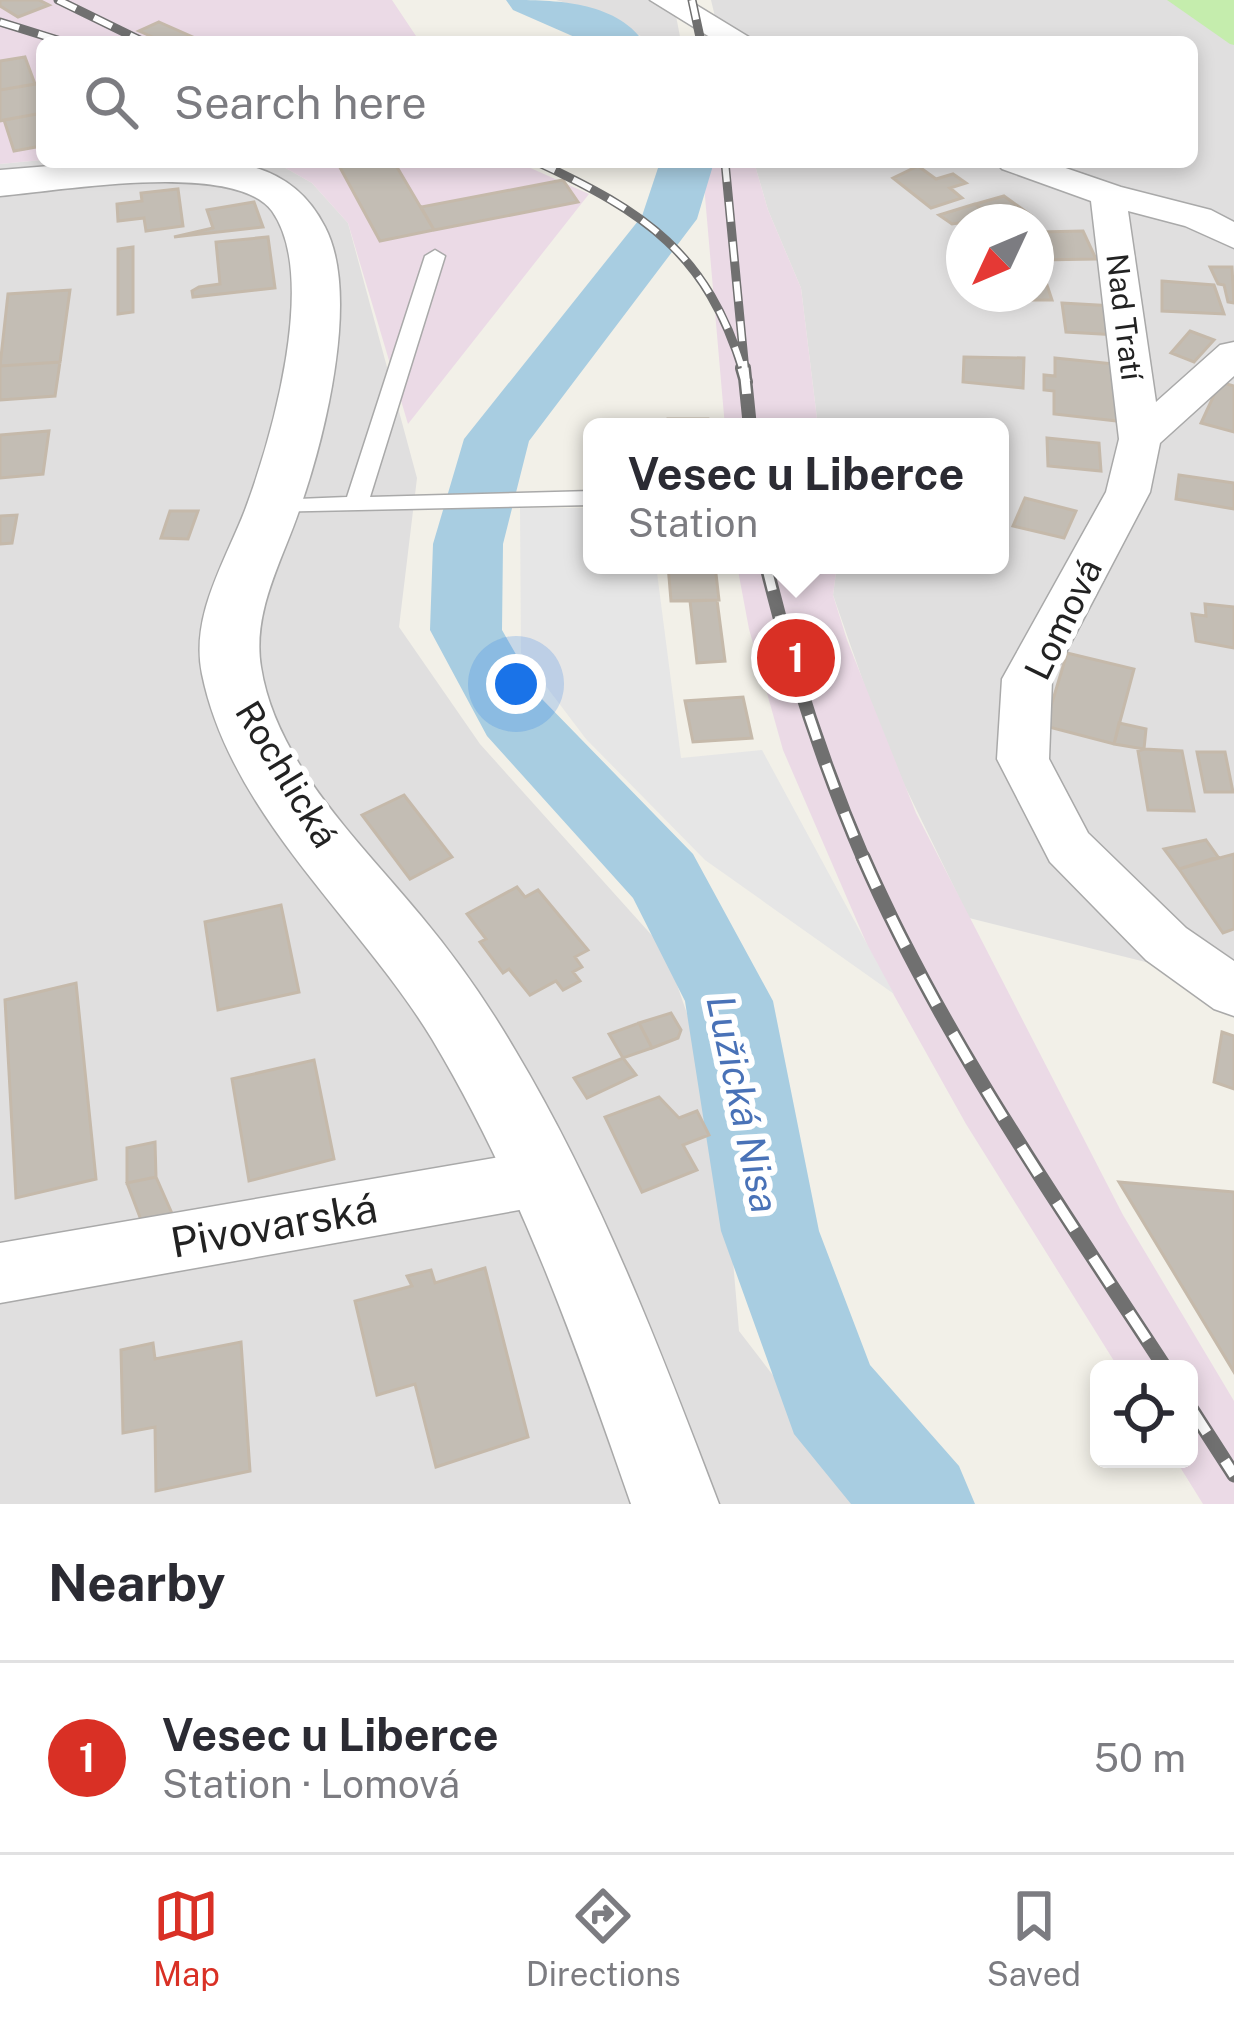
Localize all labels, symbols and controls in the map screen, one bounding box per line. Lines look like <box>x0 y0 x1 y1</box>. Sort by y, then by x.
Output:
search box <box>36 36 1198 168</box>
icon: search <box>78 69 144 135</box>
text: Search here <box>174 76 427 129</box>
north arrow <box>946 204 1054 312</box>
street label: Nad Tratí <box>1099 252 1151 383</box>
popup <box>583 418 1009 574</box>
text: Vesec u Liberce <box>628 447 964 500</box>
text: Station <box>628 500 758 546</box>
street label: Lomová <box>1016 552 1110 686</box>
pin: 1 <box>757 613 835 703</box>
your location <box>486 654 546 714</box>
street label: Rochlická <box>227 693 347 855</box>
water label: Lužická Nisa <box>697 991 789 1217</box>
street label: Pivovarská <box>167 1182 381 1267</box>
map controls <box>1090 1360 1198 1468</box>
button: locate <box>1090 1360 1198 1468</box>
text: Nearby <box>48 1553 225 1612</box>
text: Vesec u Liberce <box>162 1708 499 1761</box>
text: 1 <box>79 1735 95 1781</box>
text: 50 m <box>1094 1735 1186 1781</box>
text: Station · Lomová <box>162 1761 460 1807</box>
tab: Map <box>153 1883 220 1993</box>
tab: Directions <box>526 1883 681 1993</box>
tab: Saved <box>987 1883 1081 1993</box>

